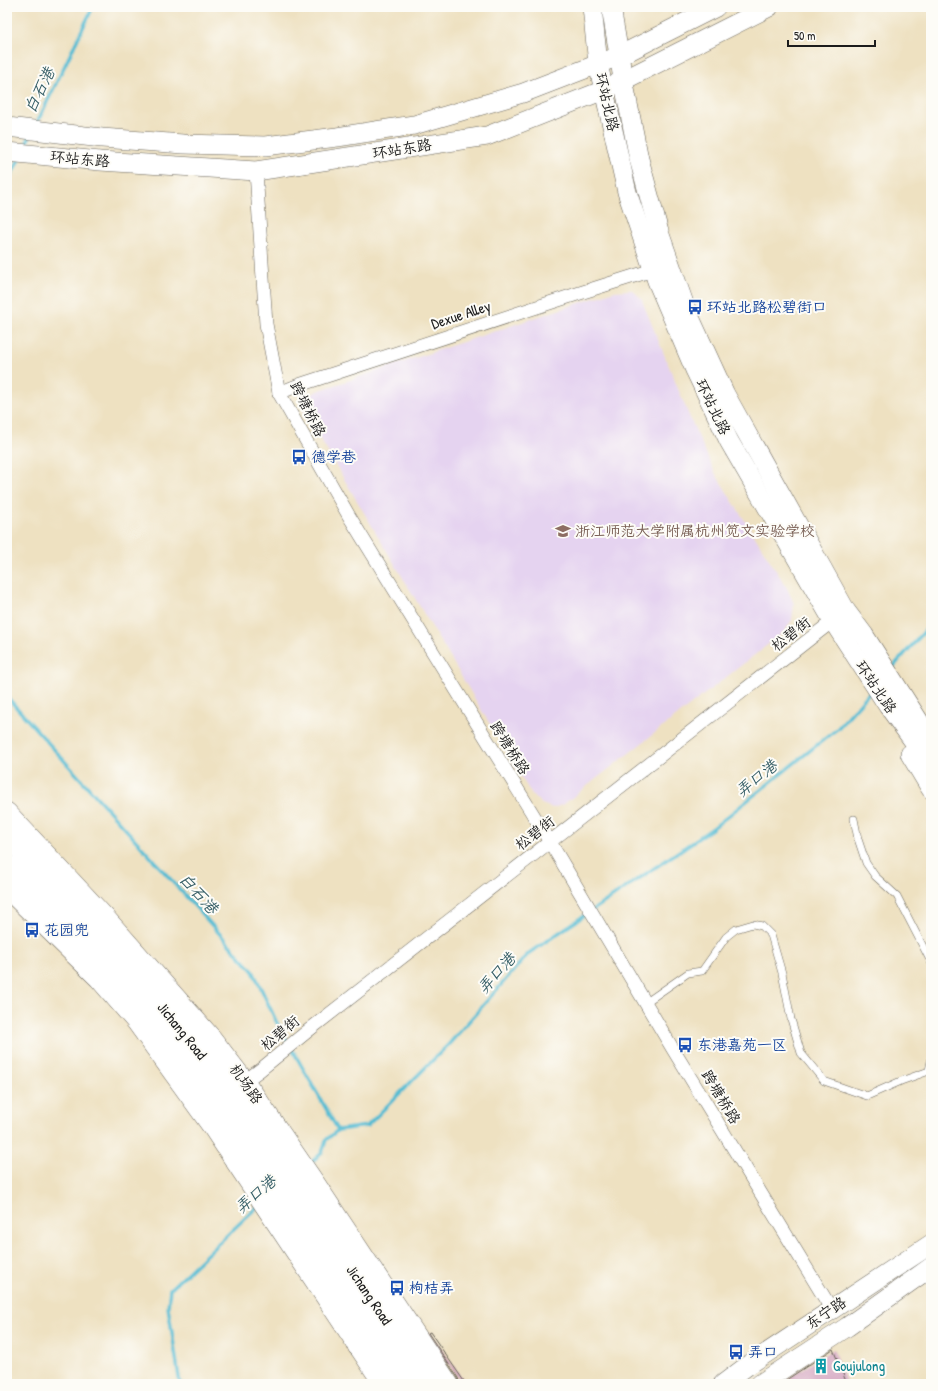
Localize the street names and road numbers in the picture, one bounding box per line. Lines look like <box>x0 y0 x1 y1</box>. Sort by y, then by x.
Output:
street label: 环站北路 <box>591 70 624 133</box>
street label: 环站东路 <box>371 133 433 164</box>
street label: 环站东路 <box>49 145 111 172</box>
street label: Dexue Alley <box>428 295 493 334</box>
street label: 环站北路 <box>691 375 736 438</box>
street label: 跨塘桥路 <box>285 377 331 440</box>
street label: 松碧街 <box>766 611 815 656</box>
street label: 环站北路 <box>851 656 902 717</box>
street label: 跨塘桥路 <box>486 717 535 779</box>
street label: 松碧街 <box>510 810 559 855</box>
street label: Jichang Road <box>153 997 212 1064</box>
street label: 松碧街 <box>256 1010 304 1055</box>
street label: 机场路 <box>225 1059 268 1108</box>
street label: 跨塘桥路 <box>697 1066 746 1128</box>
street label: Jichang Road <box>342 1260 397 1329</box>
street label: 东宁路 <box>801 1291 850 1334</box>

